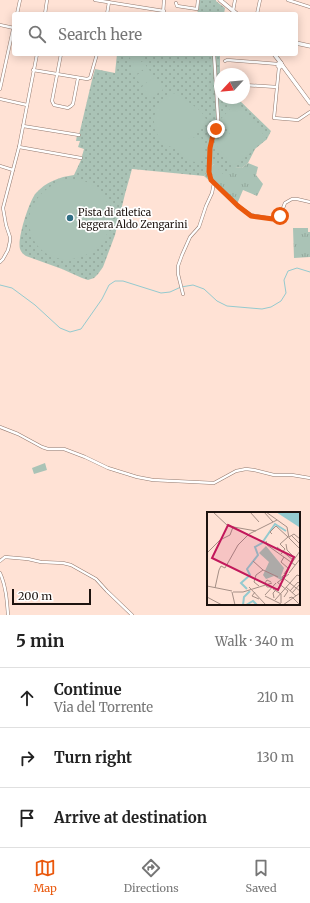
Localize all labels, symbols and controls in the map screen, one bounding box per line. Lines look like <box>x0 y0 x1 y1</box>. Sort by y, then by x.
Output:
search box <box>12 12 298 56</box>
icon: search <box>26 23 48 45</box>
text: Search here <box>58 25 142 44</box>
north arrow <box>214 68 250 104</box>
route end <box>207 120 225 138</box>
place label: Pista di atletica leggera Aldo Zengarini <box>78 206 187 231</box>
route start <box>271 207 289 225</box>
marker: Pista di atletica leggera Aldo Zengarini <box>65 213 75 223</box>
inset map <box>207 512 300 605</box>
scale bar <box>12 587 91 606</box>
text: 200 m <box>18 589 52 603</box>
text: 5 min <box>16 630 64 652</box>
text: Walk · 340 m <box>215 633 294 650</box>
text: Continue <box>54 680 122 699</box>
icon: ahead <box>16 687 38 709</box>
text: 210 m <box>257 689 294 706</box>
text: Via del Torrente <box>54 699 153 716</box>
icon: right <box>16 747 38 769</box>
text: Turn right <box>54 748 132 767</box>
text: 130 m <box>257 749 294 766</box>
icon: arrive <box>16 807 38 829</box>
text: Arrive at destination <box>54 808 207 827</box>
tab: Map <box>33 857 57 895</box>
tab: Directions <box>124 857 179 895</box>
tab: Saved <box>245 857 277 895</box>

